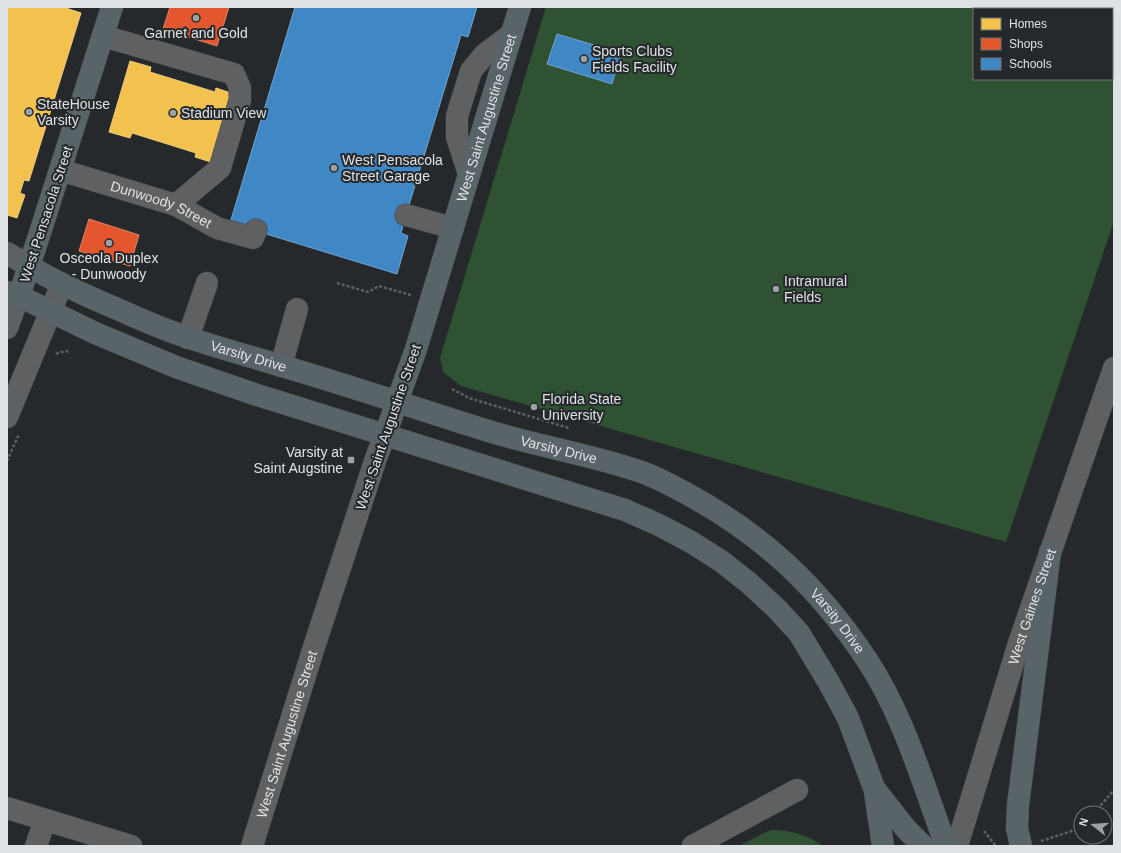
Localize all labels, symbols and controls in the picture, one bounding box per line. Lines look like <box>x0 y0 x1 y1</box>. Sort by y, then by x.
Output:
legend <box>973 8 1113 80</box>
marker: Garnet and Gold <box>191 13 201 23</box>
text: Homes <box>1009 17 1047 31</box>
place label: Garnet and Gold <box>144 25 248 41</box>
street label: West Saint Augustine Street <box>453 32 519 204</box>
text: Shops <box>1009 37 1043 51</box>
place label: Sports Clubs Fields Facility <box>592 43 677 75</box>
marker: Sports Clubs Fields Facility <box>579 54 589 64</box>
text: Schools <box>1009 57 1052 71</box>
place label: StateHouse Varsity <box>37 96 110 128</box>
place label: Stadium View <box>181 105 267 121</box>
marker: StateHouse Varsity <box>24 107 34 117</box>
marker: Stadium View <box>168 108 178 118</box>
street label: West Pensacola Street <box>16 144 76 284</box>
place label: West Pensacola Street Garage <box>342 152 443 184</box>
marker: West Pensacola Street Garage <box>329 163 339 173</box>
street label: Dunwoody Street <box>109 178 215 231</box>
marker: Osceola Duplex - Dunwoody <box>104 238 114 248</box>
place label: Osceola Duplex - Dunwoody <box>60 250 158 282</box>
place label: Intramural Fields <box>784 273 847 305</box>
marker: Intramural Fields <box>771 284 781 294</box>
street label: Varsity Drive <box>209 337 289 375</box>
street label: West Saint Augustine Street <box>352 342 424 512</box>
place label: Florida State University <box>542 391 622 423</box>
marker: Florida State University <box>529 402 539 412</box>
street label: Varsity Drive <box>519 432 599 467</box>
place label: Varsity at Saint Augstine <box>253 444 343 476</box>
marker: Varsity at Saint Augstine <box>346 455 356 465</box>
street label: West Gaines Street <box>1005 546 1059 666</box>
street label: Varsity Drive <box>807 585 868 657</box>
street label: West Saint Augustine Street <box>253 649 320 820</box>
north arrow <box>1073 805 1113 845</box>
text: N <box>1077 816 1090 828</box>

